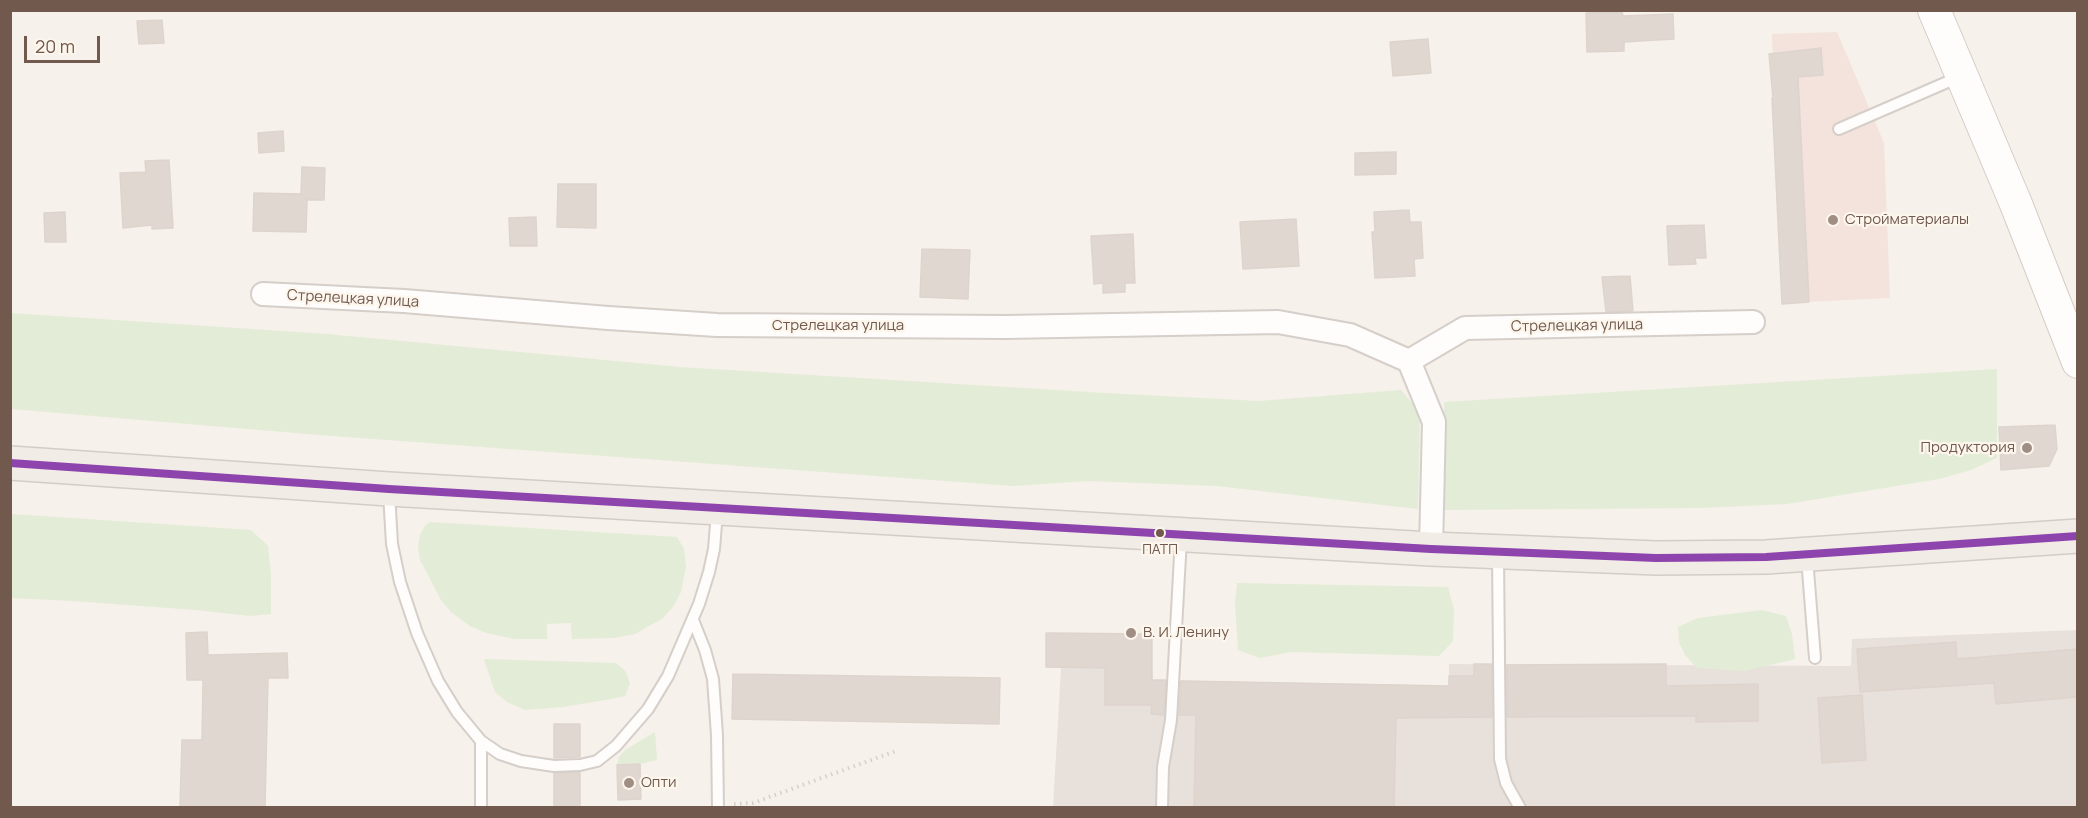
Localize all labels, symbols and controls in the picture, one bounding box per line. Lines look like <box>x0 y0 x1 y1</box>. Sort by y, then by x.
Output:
scale bar <box>27 24 104 62</box>
text: 20 m <box>35 34 75 58</box>
place label: Стройматериалы <box>1845 211 1969 229</box>
marker: Стройматериалы <box>1826 213 1840 227</box>
street label: Стрелецкая улица <box>287 287 419 311</box>
street label: Стрелецкая улица <box>1511 316 1643 336</box>
street label: Стрелецкая улица <box>772 317 904 335</box>
place label: Продуктория <box>1921 439 2015 457</box>
marker: Продуктория <box>2020 441 2034 455</box>
marker: ПАТП <box>1154 527 1166 539</box>
place label: ПАТП <box>1142 542 1178 558</box>
place label: В. И. Ленину <box>1143 624 1229 642</box>
marker: В. И. Ленину <box>1124 626 1138 640</box>
place label: Опти <box>641 774 677 792</box>
marker: Опти <box>622 776 636 790</box>

